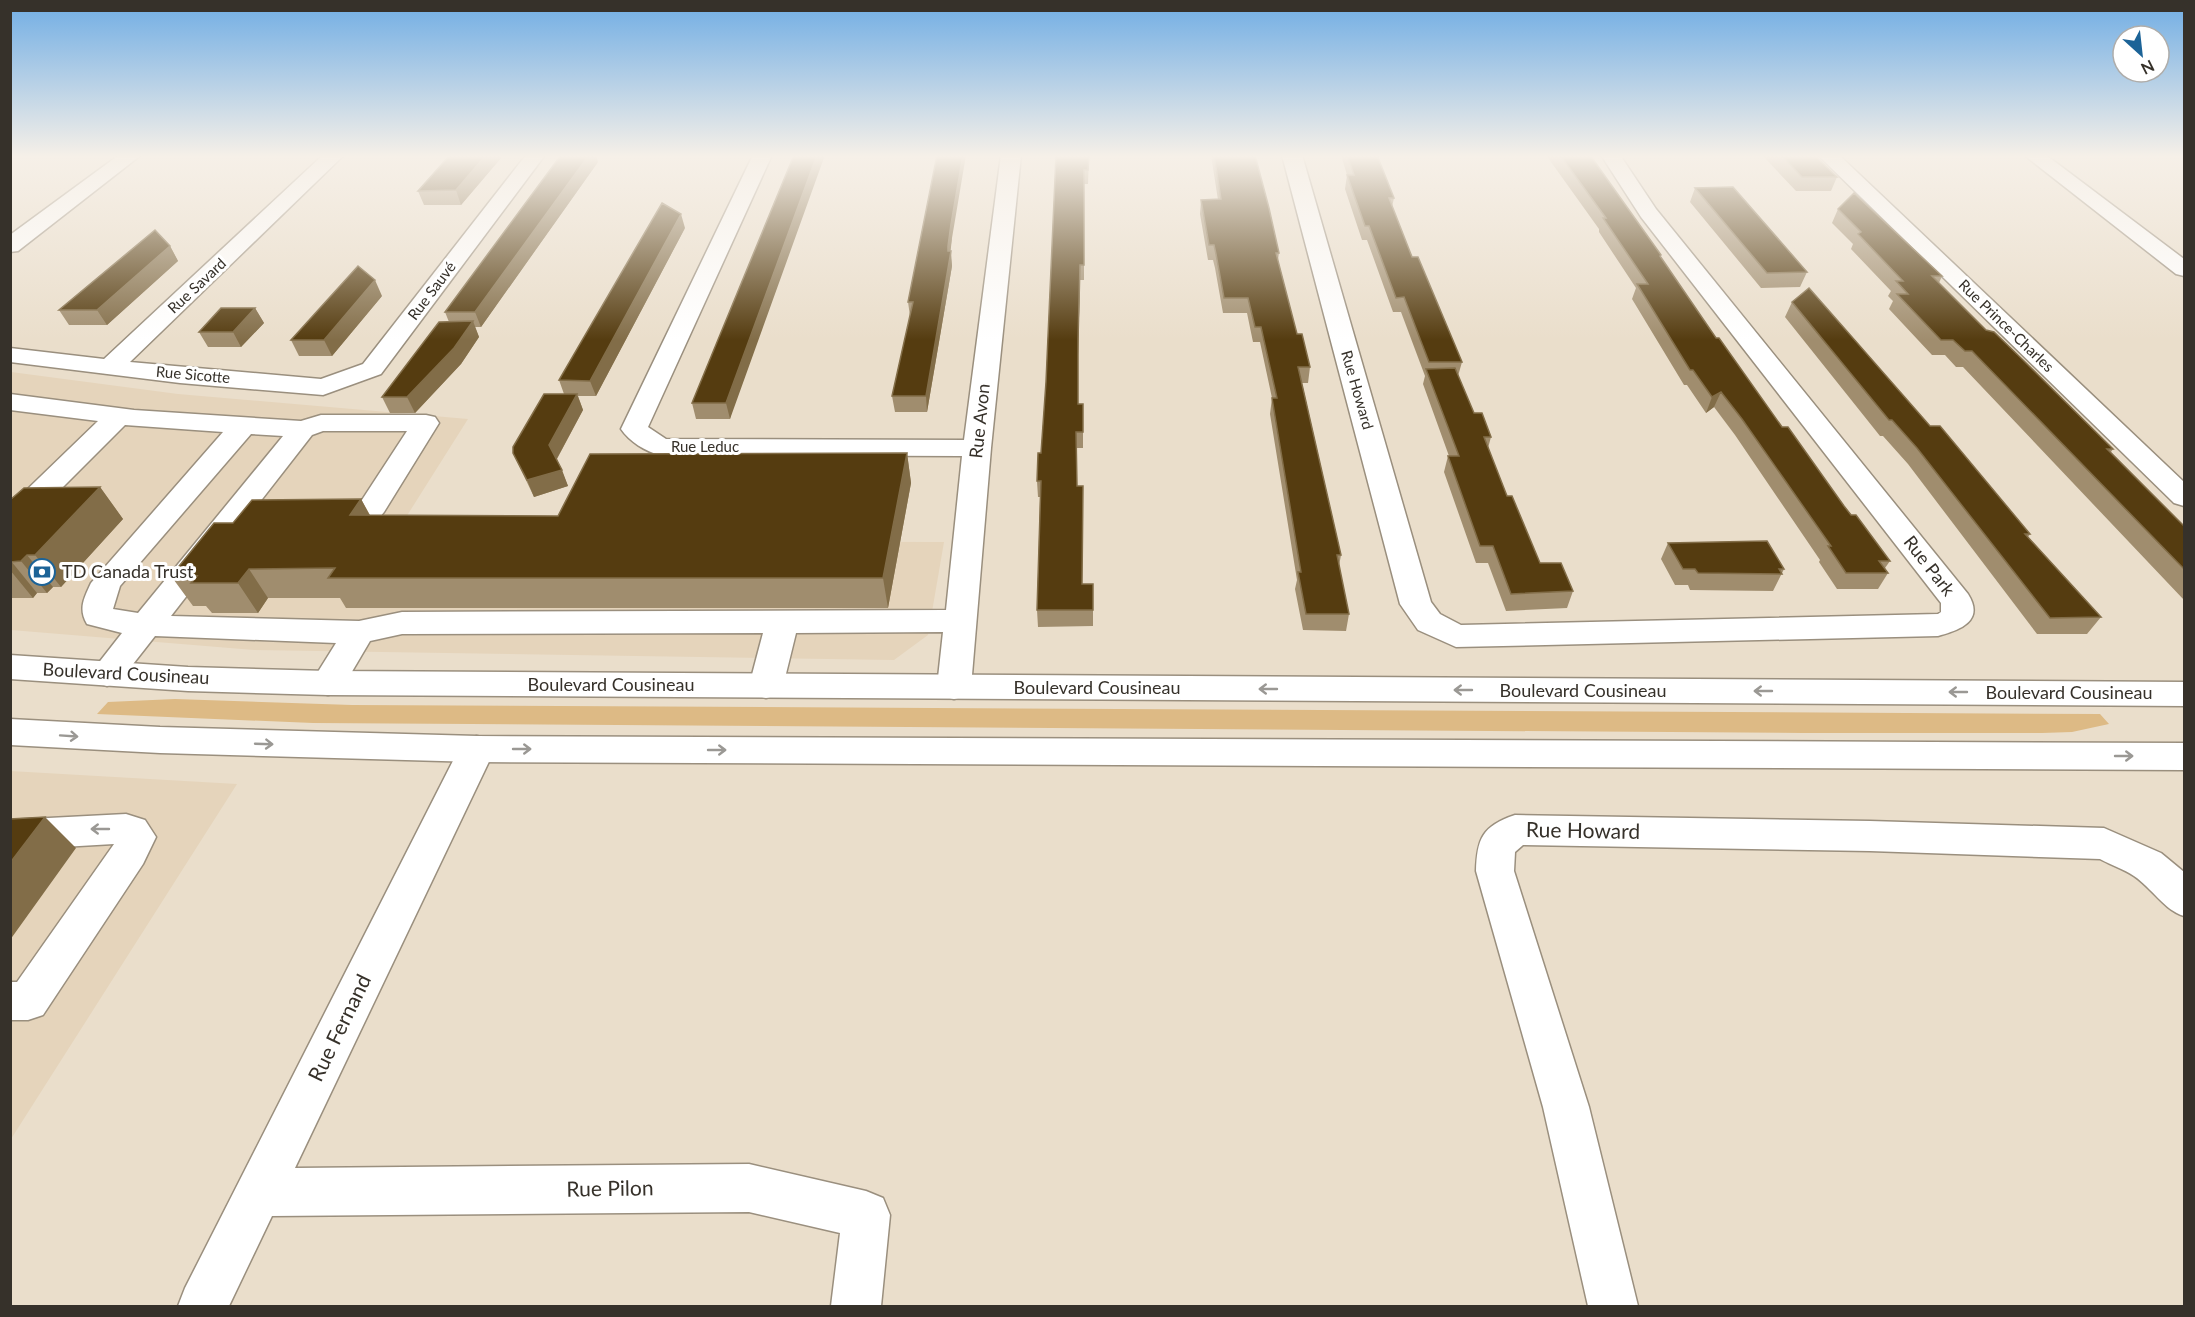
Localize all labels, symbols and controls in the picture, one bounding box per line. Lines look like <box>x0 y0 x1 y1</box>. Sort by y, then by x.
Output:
north arrow <box>2111 24 2171 84</box>
text: N <box>2138 57 2158 79</box>
street label: Rue Savard <box>163 254 229 317</box>
street label: Rue Sauvé <box>403 258 459 323</box>
street label: Rue Prince-Charles <box>1955 275 2058 375</box>
street label: Rue Howard <box>1338 348 1378 431</box>
street label: Rue Sicotte <box>155 362 231 386</box>
street label: Rue Avon <box>964 382 994 459</box>
street label: Rue Leduc <box>671 437 739 455</box>
street label: Rue Park <box>1900 531 1961 600</box>
bank icon: TD Canada Trust <box>27 557 57 587</box>
place label: TD Canada Trust <box>62 560 194 582</box>
street label: Boulevard Cousineau <box>42 658 210 688</box>
street label: Boulevard Cousineau <box>528 673 694 695</box>
street label: Boulevard Cousineau <box>1014 676 1180 698</box>
street label: Boulevard Cousineau <box>1500 679 1666 701</box>
street label: Boulevard Cousineau <box>1986 681 2152 703</box>
one-way arrow <box>1259 683 1279 695</box>
one-way arrow <box>1454 684 1474 696</box>
one-way arrow <box>1754 685 1774 697</box>
one-way arrow <box>1949 686 1969 698</box>
one-way arrow <box>58 730 78 741</box>
one-way arrow <box>253 738 273 750</box>
one-way arrow <box>511 743 531 755</box>
one-way arrow <box>706 744 726 756</box>
one-way arrow <box>2114 750 2134 762</box>
street label: Rue Howard <box>1526 816 1640 843</box>
one-way arrow <box>90 823 110 835</box>
street label: Rue Fernand <box>302 970 375 1085</box>
street label: Rue Pilon <box>566 1174 654 1201</box>

